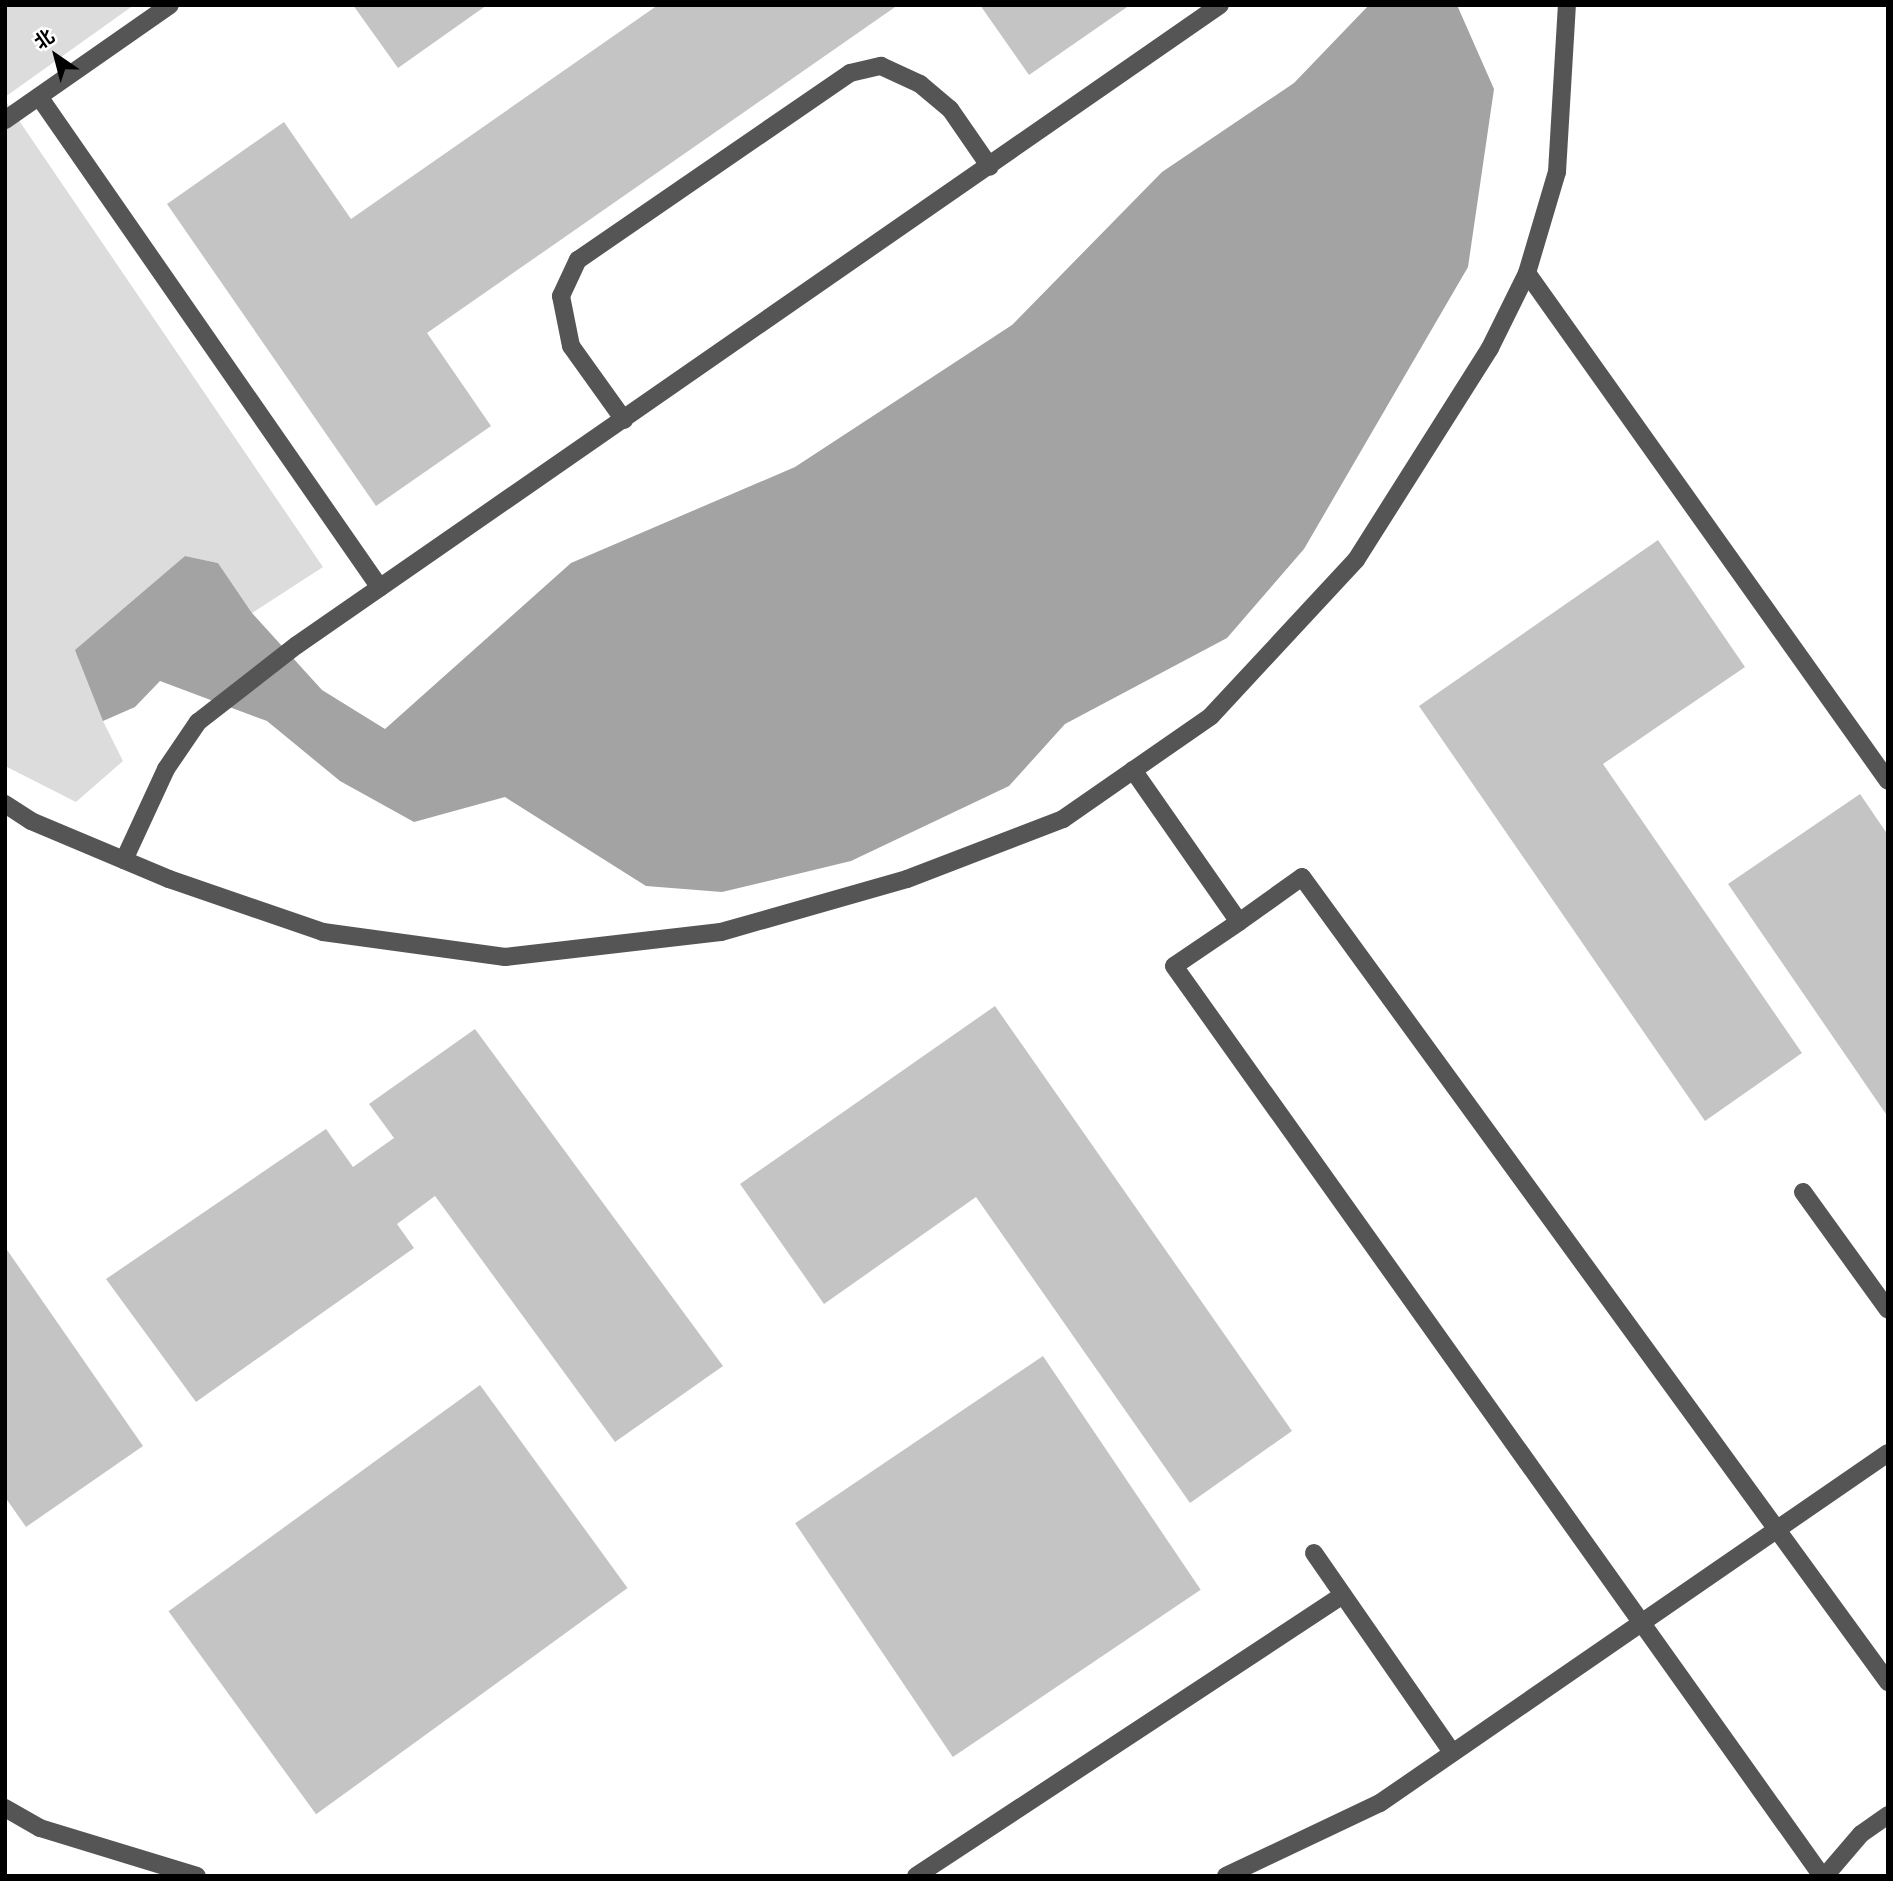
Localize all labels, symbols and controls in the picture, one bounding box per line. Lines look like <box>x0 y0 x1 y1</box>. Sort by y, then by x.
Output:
north arrow <box>21 21 91 91</box>
text: 北 <box>29 24 58 53</box>

